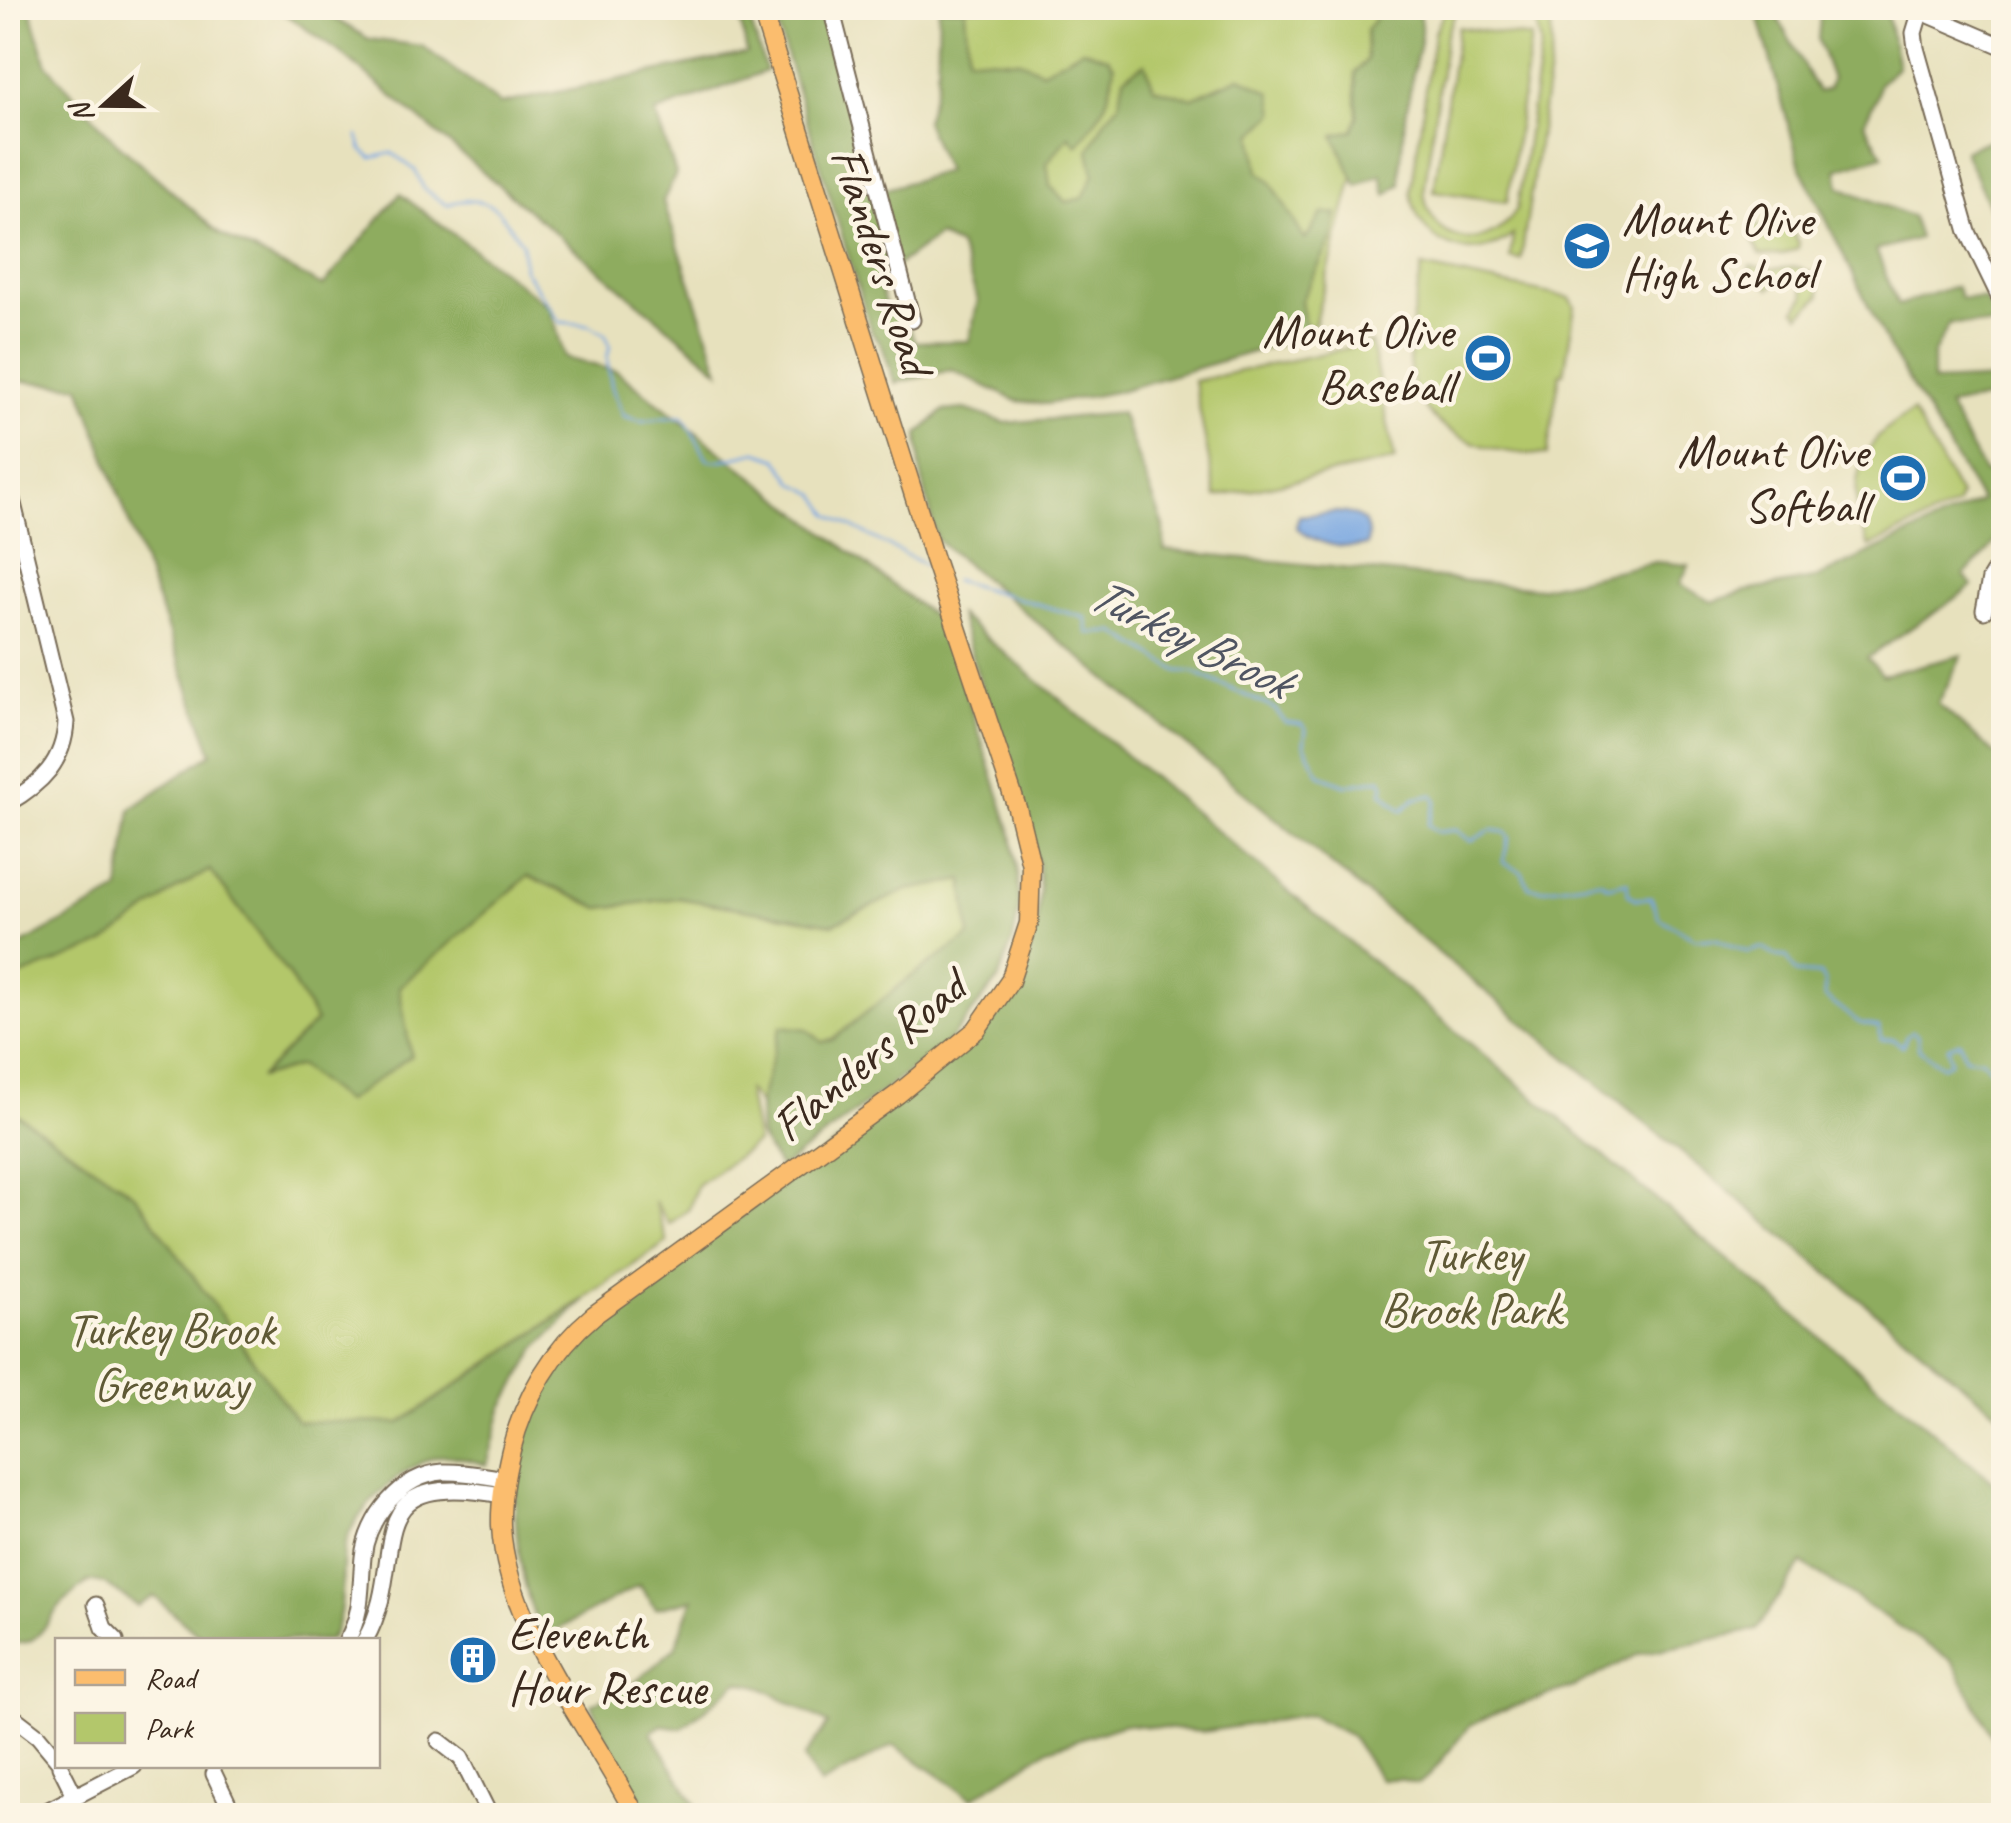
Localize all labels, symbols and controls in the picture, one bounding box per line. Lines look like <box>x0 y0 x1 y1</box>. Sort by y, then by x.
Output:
north arrow <box>55 55 155 155</box>
text: N <box>61 95 102 128</box>
street label: Flanders Road <box>817 139 949 387</box>
place label: Mount Olive High School <box>1622 189 1822 304</box>
school or university icon: Mount Olive High School <box>1561 220 1613 272</box>
place label: Mount Olive Baseball <box>1262 301 1461 416</box>
sports icon: Mount Olive Baseball <box>1462 332 1514 384</box>
place label: Mount Olive Softball <box>1677 421 1876 536</box>
sports icon: Mount Olive Softball <box>1877 452 1929 504</box>
water label: Turkey Brook <box>1079 562 1308 716</box>
street label: Flanders Road <box>759 953 983 1154</box>
park label: Turkey Brook Park <box>1381 1224 1564 1339</box>
park label: Turkey Brook Greenway <box>67 1299 278 1414</box>
place label: Eleventh Hour Rescue <box>508 1603 709 1718</box>
building icon: Eleventh Hour Rescue <box>447 1634 499 1686</box>
legend <box>55 1638 380 1768</box>
text: Road <box>145 1659 199 1697</box>
text: Park <box>145 1709 195 1747</box>

